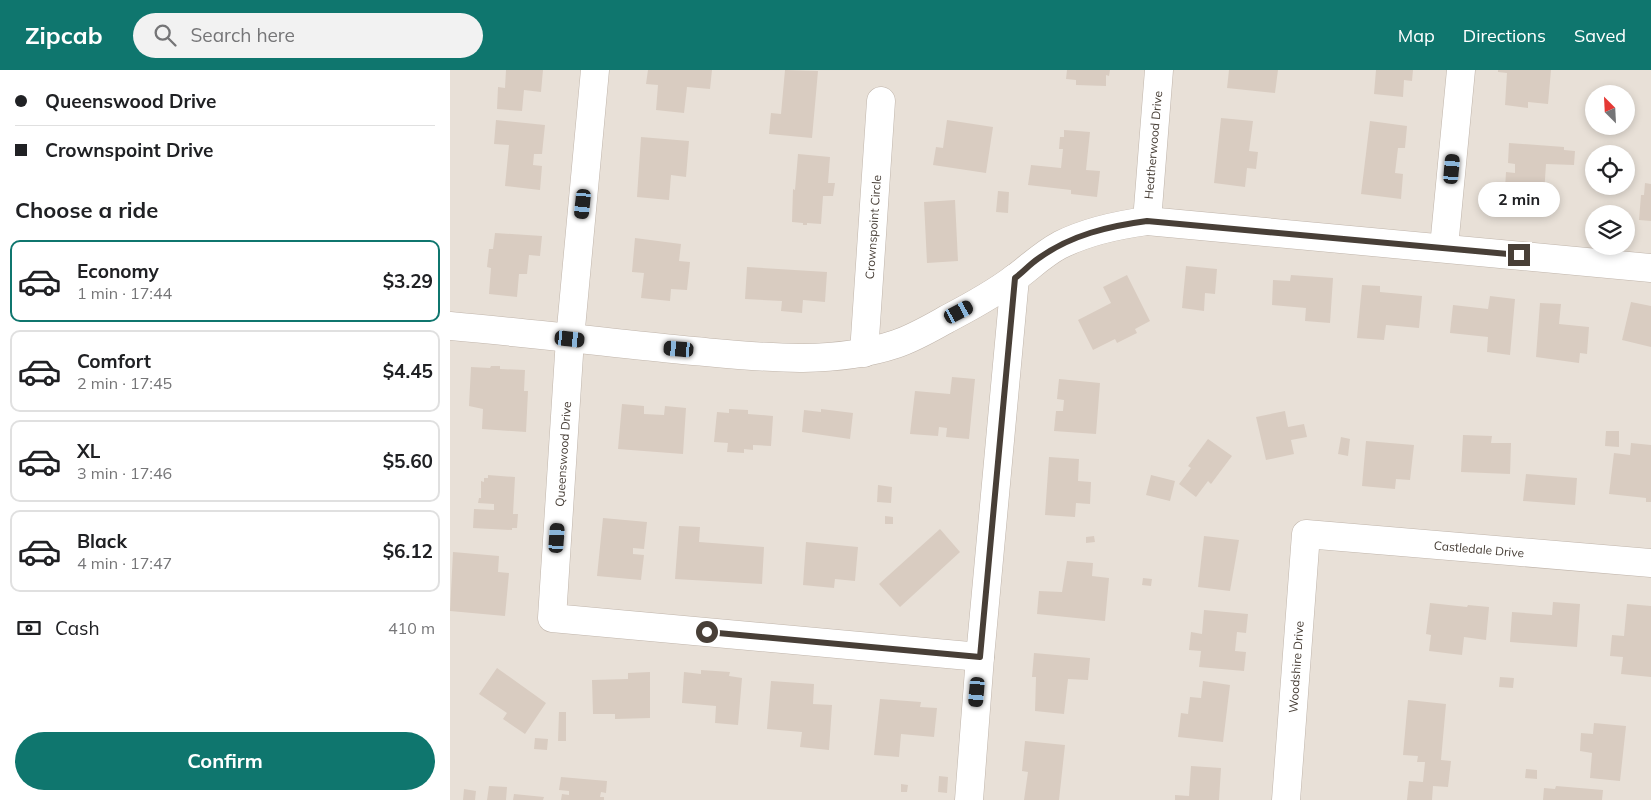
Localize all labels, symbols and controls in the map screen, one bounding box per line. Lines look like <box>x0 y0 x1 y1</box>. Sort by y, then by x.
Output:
search box <box>133 13 483 58</box>
text: Zipcab <box>25 20 103 50</box>
icon: search <box>151 21 179 49</box>
text: Search here <box>191 23 295 47</box>
text: Map <box>1398 24 1435 47</box>
text: Directions <box>1463 24 1546 47</box>
text: Saved <box>1574 24 1626 47</box>
north arrow <box>1585 85 1635 135</box>
map controls <box>1585 85 1635 255</box>
text: Queenswood Drive <box>45 89 216 113</box>
street label: Heatherwood Drive <box>1141 90 1165 200</box>
text: Crownspoint Drive <box>45 138 213 162</box>
button: locate <box>1585 145 1635 195</box>
car <box>1443 153 1460 185</box>
street label: Crownspoint Circle <box>862 174 884 280</box>
callout: 2 min <box>1478 182 1560 218</box>
car <box>573 188 592 220</box>
text: 2 min <box>1498 189 1540 209</box>
text: Choose a ride <box>15 196 158 224</box>
button: layers <box>1585 205 1635 255</box>
route end <box>1508 244 1530 266</box>
icon: car <box>17 259 62 304</box>
text: Economy <box>77 259 159 283</box>
text: $3.29 <box>383 269 433 293</box>
text: 1 min · 17:44 <box>77 283 172 303</box>
car <box>942 298 975 326</box>
car <box>554 330 585 348</box>
car <box>663 340 694 358</box>
icon: car <box>17 349 62 394</box>
text: Comfort <box>77 349 151 373</box>
text: $4.45 <box>383 359 433 383</box>
text: 2 min · 17:45 <box>77 373 172 393</box>
street label: Queenswood Drive <box>552 401 574 507</box>
icon: car <box>17 439 62 484</box>
text: XL <box>77 439 100 463</box>
text: $5.60 <box>383 449 433 473</box>
text: 3 min · 17:46 <box>77 463 172 483</box>
car <box>548 523 565 553</box>
icon: car <box>17 529 62 574</box>
text: Black <box>77 529 127 553</box>
street label: Castledale Drive <box>1433 538 1525 560</box>
text: $6.12 <box>383 539 433 563</box>
text: 4 min · 17:47 <box>77 553 172 573</box>
icon: cash <box>15 614 43 642</box>
text: Cash <box>55 616 100 640</box>
text: 410 m <box>388 618 435 638</box>
street label: Woodshire Drive <box>1285 620 1307 714</box>
route start <box>696 621 718 643</box>
car <box>968 676 985 708</box>
button: Confirm <box>15 732 435 790</box>

